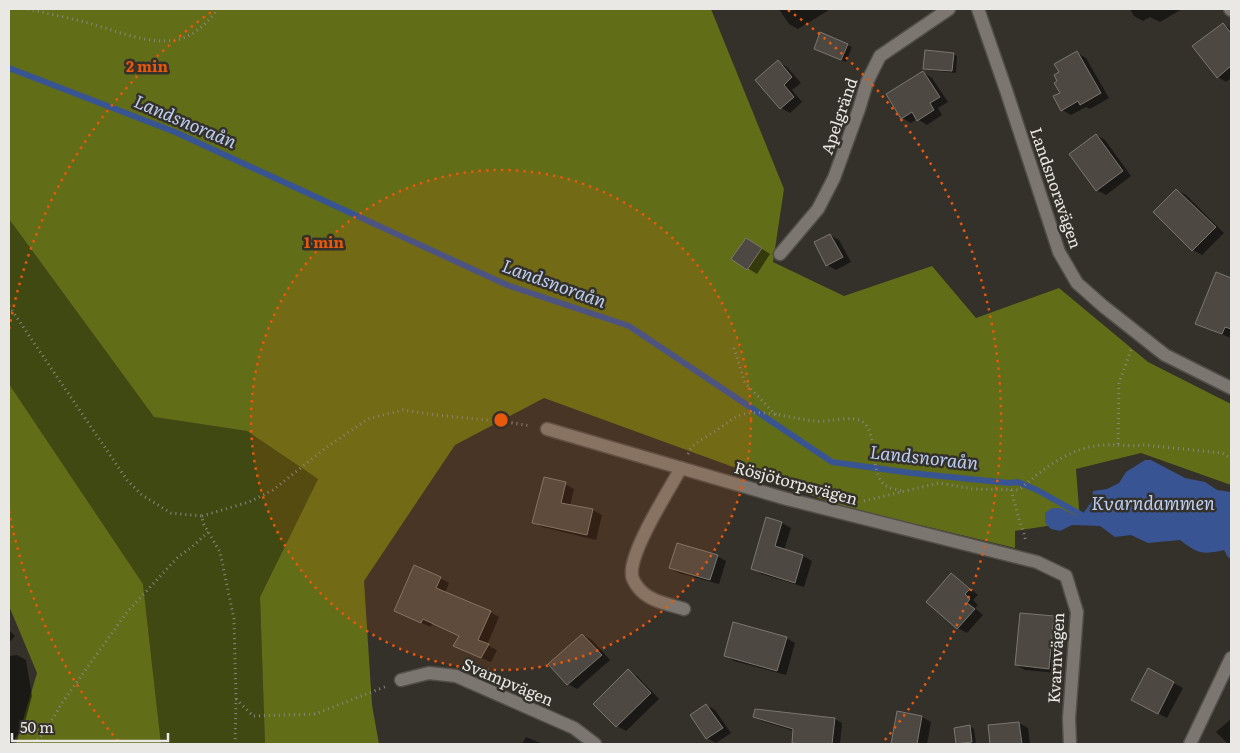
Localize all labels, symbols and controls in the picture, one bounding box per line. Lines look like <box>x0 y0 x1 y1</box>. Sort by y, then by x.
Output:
text: 2 min <box>126 54 169 77</box>
street label: Apelgränd <box>814 74 862 157</box>
water label: Landsnoraån <box>130 87 241 154</box>
street label: Landsnoravägen <box>1025 124 1089 252</box>
text: 1 min <box>304 230 345 253</box>
water label: Landsnoraån <box>499 251 611 314</box>
centre of rings <box>492 411 510 429</box>
water label: Landsnoraån <box>869 437 980 476</box>
street label: Rösjötorpsvägen <box>732 454 861 510</box>
water label: Kvarndammen <box>1091 489 1215 516</box>
street label: Kvarnvägen <box>1041 611 1069 704</box>
street label: Svampvägen <box>459 651 558 711</box>
scale bar <box>12 710 169 742</box>
text: 50 m <box>20 715 54 738</box>

